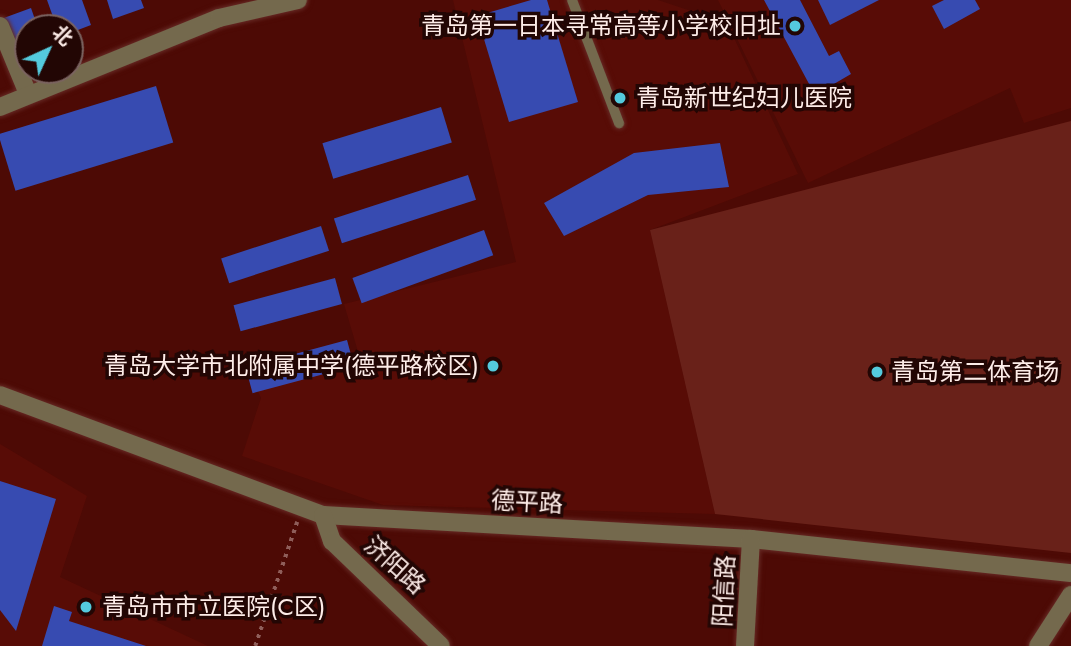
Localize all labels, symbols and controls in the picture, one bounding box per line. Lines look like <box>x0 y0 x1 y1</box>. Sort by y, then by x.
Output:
place label: 青岛第一日本寻常高等小学校旧址 <box>421 12 781 40</box>
north arrow <box>14 14 84 84</box>
marker: 青岛第一日本寻常高等小学校旧址 <box>787 18 803 34</box>
text: 北 <box>47 19 79 51</box>
place label: 青岛新世纪妇儿医院 <box>636 84 852 112</box>
marker: 青岛新世纪妇儿医院 <box>610 88 630 108</box>
place label: 青岛大学市北附属中学(德平路校区) <box>104 352 479 380</box>
marker: 青岛大学市北附属中学(德平路校区) <box>485 358 501 374</box>
place label: 青岛第二体育场 <box>891 358 1059 386</box>
marker: 青岛第二体育场 <box>869 364 885 380</box>
street label: 德平路 <box>490 486 564 518</box>
street label: 济阳路 <box>359 530 431 600</box>
street label: 阳信路 <box>708 554 740 628</box>
place label: 青岛市市立医院(C区) <box>102 593 325 621</box>
marker: 青岛市市立医院(C区) <box>76 597 96 617</box>

